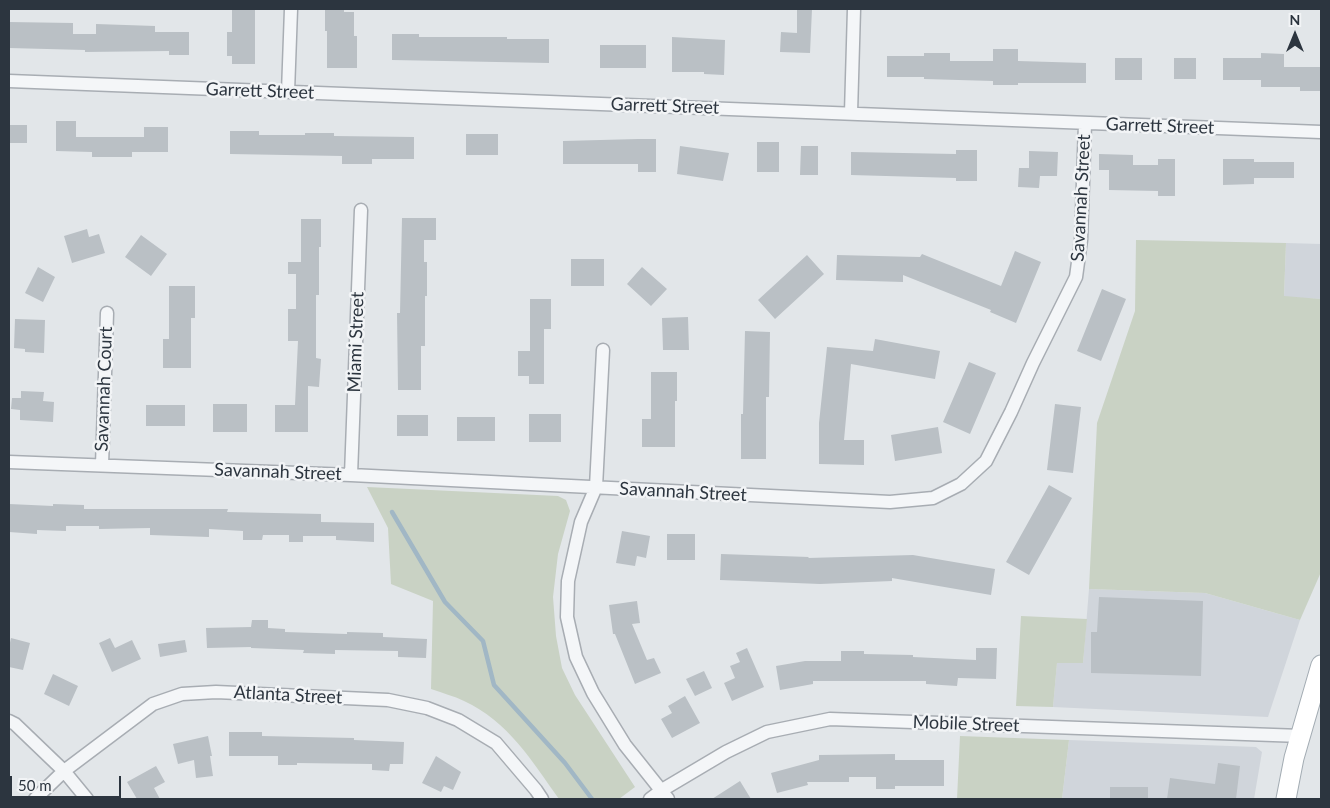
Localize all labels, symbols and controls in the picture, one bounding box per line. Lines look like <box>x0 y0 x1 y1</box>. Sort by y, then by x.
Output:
north arrow <box>1270 10 1320 60</box>
text: N <box>1290 11 1300 28</box>
street label: Garrett Street <box>205 78 315 104</box>
street label: Garrett Street <box>610 93 720 119</box>
street label: Garrett Street <box>1105 113 1215 139</box>
street label: Savannah Street <box>1067 134 1095 262</box>
street label: Miami Street <box>343 291 369 393</box>
street label: Savannah Court <box>91 326 117 452</box>
street label: Savannah Street <box>214 459 342 485</box>
street label: Savannah Street <box>619 478 747 506</box>
street label: Atlanta Street <box>233 681 343 709</box>
street label: Mobile Street <box>912 711 1020 737</box>
scale bar <box>12 766 124 798</box>
text: 50 m <box>18 776 52 794</box>

